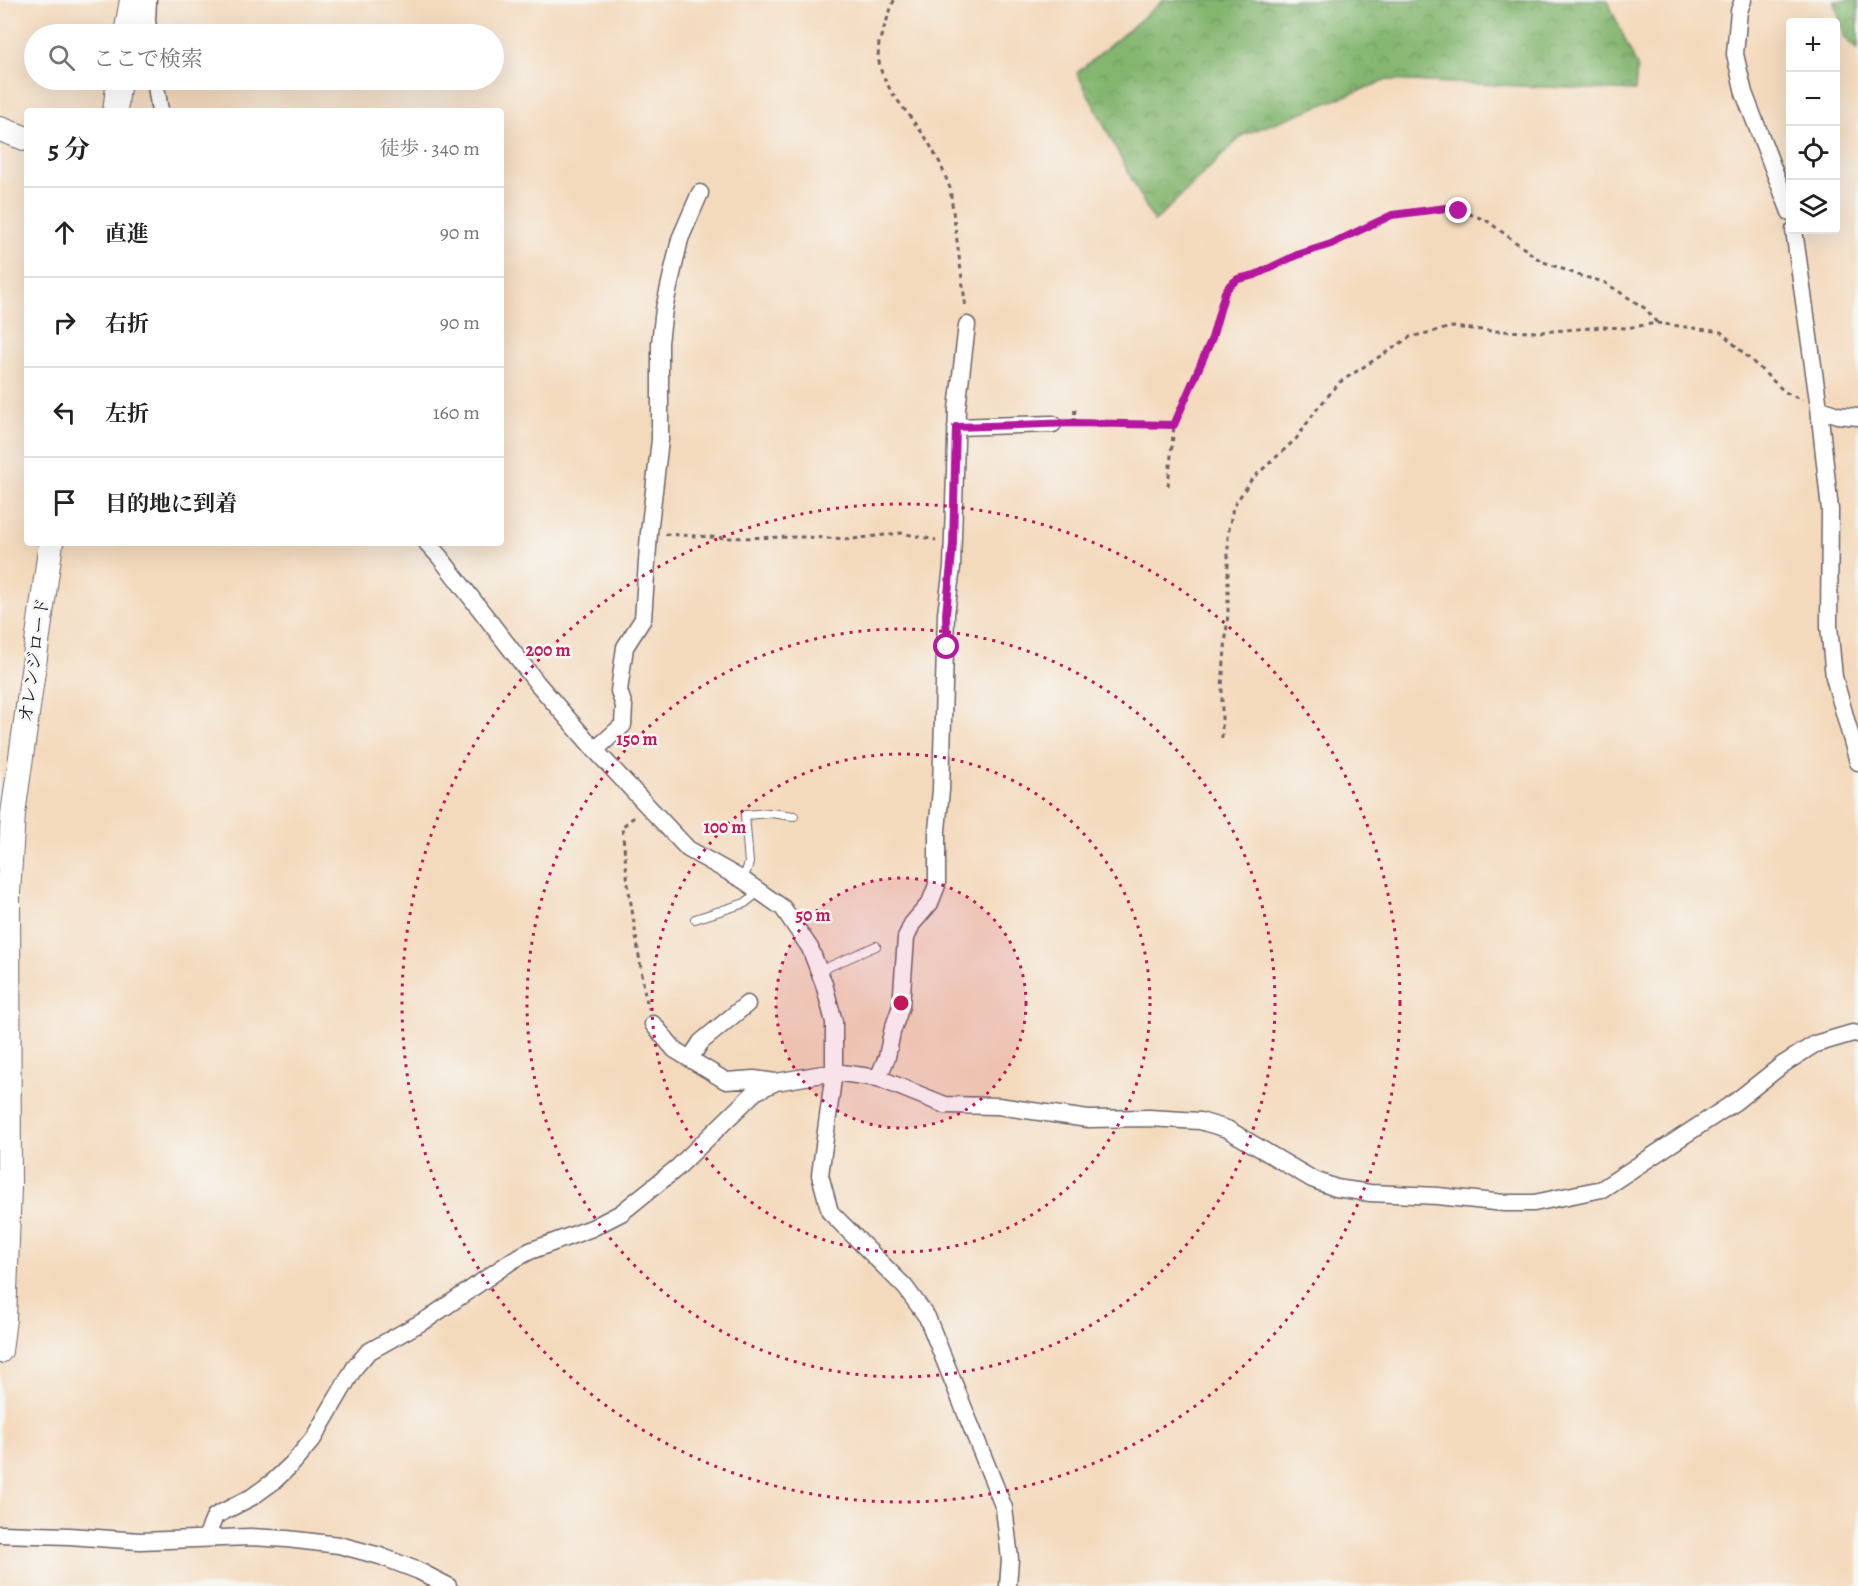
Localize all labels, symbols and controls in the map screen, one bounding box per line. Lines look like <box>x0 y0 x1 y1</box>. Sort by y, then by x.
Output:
map controls <box>1786 18 1840 234</box>
button: + <box>1786 18 1840 72</box>
search box <box>24 24 504 90</box>
icon: search <box>45 41 78 74</box>
text: ここで検索 <box>93 44 203 74</box>
button: − <box>1786 72 1840 126</box>
button: locate <box>1786 126 1840 180</box>
text: 5 分 <box>48 132 90 167</box>
text: 徒歩 · 340 m <box>379 135 480 162</box>
button: layers <box>1786 180 1840 234</box>
route end <box>1445 197 1471 223</box>
icon: ahead <box>48 216 81 249</box>
text: 直進 <box>105 219 149 249</box>
text: 90 m <box>440 219 480 246</box>
icon: right <box>48 306 81 339</box>
text: 右折 <box>105 309 149 339</box>
text: 90 m <box>440 309 480 336</box>
icon: left <box>48 396 81 429</box>
text: 左折 <box>105 399 149 429</box>
text: 160 m <box>433 399 480 426</box>
icon: arrive <box>48 486 81 519</box>
text: 目的地に到着 <box>105 489 237 519</box>
street label: オレンジロード <box>13 596 55 724</box>
route start <box>933 633 959 659</box>
text: 200 m <box>525 638 571 662</box>
text: 150 m <box>616 727 658 751</box>
text: 100 m <box>704 815 746 839</box>
text: 50 m <box>796 903 830 927</box>
centre of rings <box>891 993 911 1013</box>

